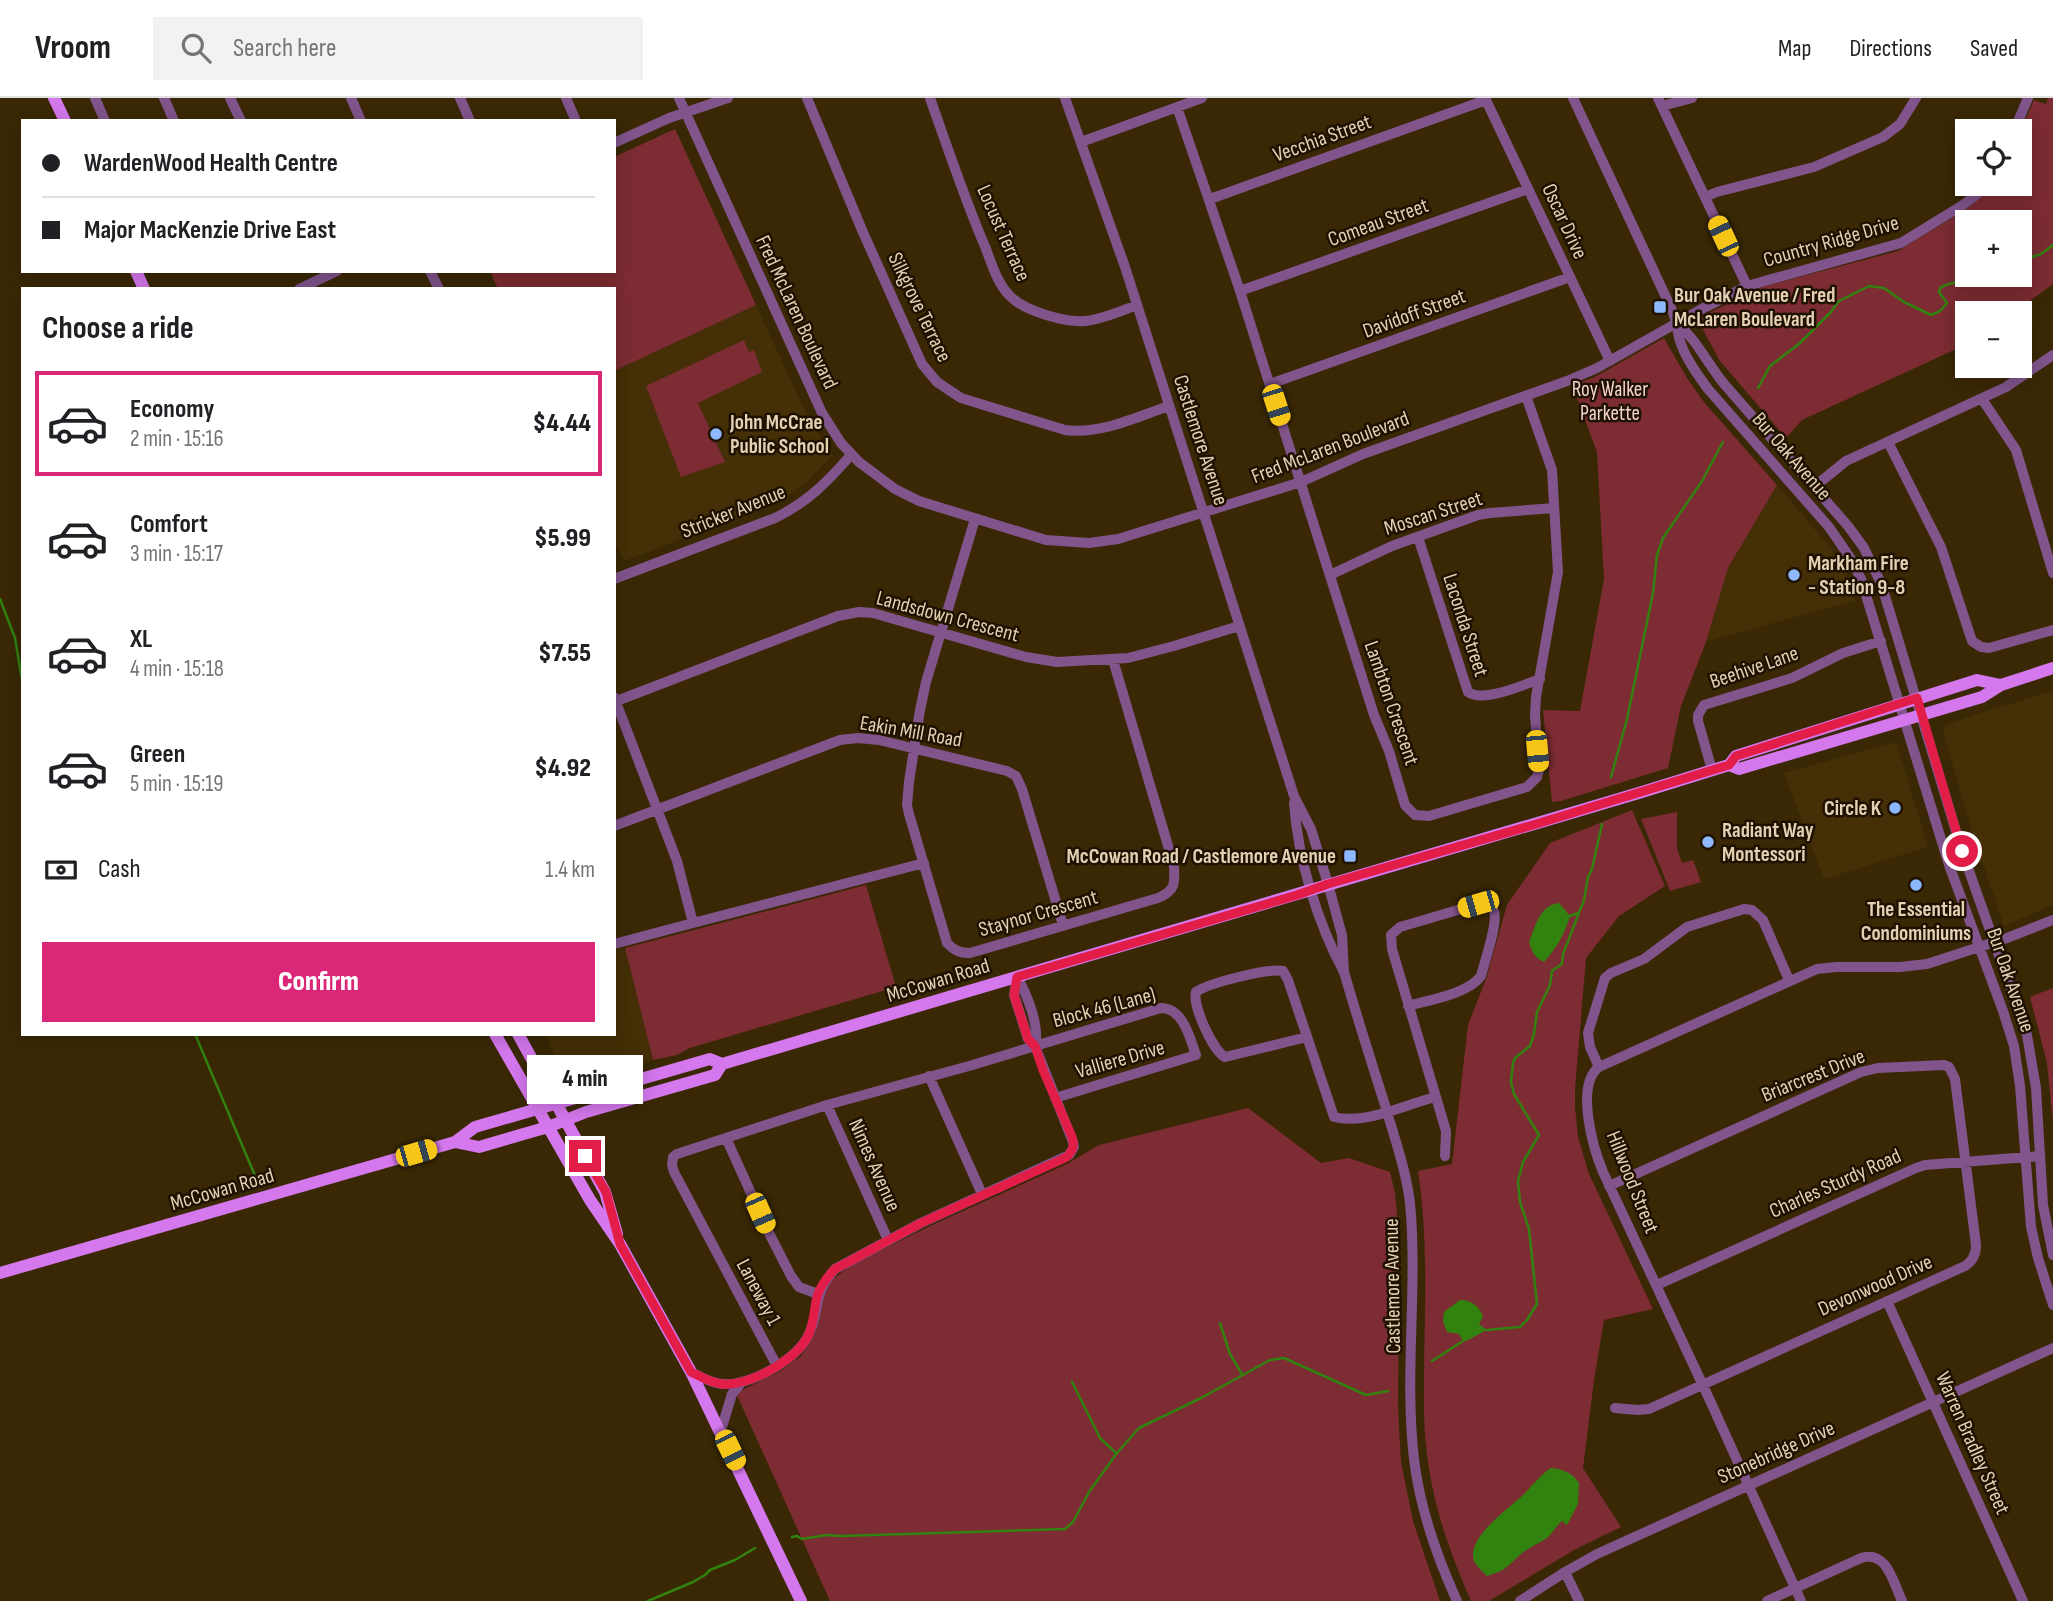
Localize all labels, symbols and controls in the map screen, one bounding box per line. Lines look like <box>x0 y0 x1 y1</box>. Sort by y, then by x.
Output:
search box <box>153 17 643 80</box>
text: Vroom <box>35 28 111 68</box>
icon: search <box>177 29 215 67</box>
text: Search here <box>233 33 336 64</box>
text: Map <box>1778 34 1811 63</box>
text: Directions <box>1849 34 1932 63</box>
text: Saved <box>1970 34 2018 63</box>
street label: Vecchia Street <box>1270 109 1375 168</box>
map controls <box>1955 119 2032 378</box>
button: locate <box>1955 119 2032 196</box>
text: WardenWood Health Centre <box>84 148 338 179</box>
street label: Oscar Drive <box>1536 180 1593 263</box>
street label: Locust Terrace <box>971 181 1036 285</box>
street label: Comeau Street <box>1324 193 1432 252</box>
street label: Country Ridge Drive <box>1761 210 1902 273</box>
button: + <box>1955 210 2032 287</box>
car <box>1705 213 1742 259</box>
text: Major MacKenzie Drive East <box>84 215 336 246</box>
street label: Fred McLaren Boulevard <box>750 231 843 393</box>
street label: Silkgrove Terrace <box>882 248 957 366</box>
street label: Davidoff Street <box>1359 283 1469 344</box>
place label: Bur Oak Avenue / Fred McLaren Boulevard <box>1674 283 1835 332</box>
marker: Bur Oak Avenue / Fred McLaren Boulevard <box>1652 299 1668 315</box>
button: − <box>1955 301 2032 378</box>
text: Choose a ride <box>42 309 194 348</box>
street label: Castlemore Avenue <box>1168 372 1233 508</box>
park label: Roy Walker Parkette <box>1572 377 1648 426</box>
car <box>1260 382 1293 428</box>
icon: car <box>46 392 109 455</box>
text: Economy <box>130 394 214 425</box>
street label: Fred McLaren Boulevard <box>1248 406 1412 489</box>
street label: Bur Oak Avenue <box>1747 407 1837 505</box>
text: $4.44 <box>533 408 591 439</box>
place label: John McCrae Public School <box>729 410 829 459</box>
text: 2 min · 15:16 <box>130 425 224 453</box>
marker: John McCrae Public School <box>708 426 724 442</box>
street label: Stricker Avenue <box>677 479 789 544</box>
street label: Moscan Street <box>1381 486 1485 541</box>
icon: car <box>46 507 109 570</box>
text: Comfort <box>130 509 208 540</box>
text: $5.99 <box>534 523 591 554</box>
text: 3 min · 15:17 <box>130 540 223 568</box>
place label: Markham Fire - Station 9-8 <box>1808 551 1909 600</box>
marker: Markham Fire - Station 9-8 <box>1786 567 1802 583</box>
street label: Laconda Street <box>1437 571 1494 680</box>
street label: Landsdown Crescent <box>874 585 1022 648</box>
icon: car <box>46 622 109 685</box>
text: XL <box>130 624 152 655</box>
text: $7.55 <box>538 638 591 669</box>
street label: Lambton Crescent <box>1359 638 1424 768</box>
street label: Beehive Lane <box>1707 641 1802 694</box>
text: 4 min · 15:18 <box>130 655 224 683</box>
street label: Eakin Mill Road <box>858 710 964 753</box>
car <box>1525 729 1550 773</box>
icon: car <box>46 737 109 800</box>
text: Green <box>130 739 185 770</box>
text: $4.92 <box>534 753 591 784</box>
text: 5 min · 15:19 <box>130 770 224 798</box>
place label: Circle K <box>1824 796 1882 821</box>
marker: Circle K <box>1887 800 1903 816</box>
place label: Radiant Way Montessori <box>1722 818 1814 867</box>
marker: Radiant Way Montessori <box>1700 834 1716 850</box>
route start <box>1946 835 1978 867</box>
place label: McCowan Road / Castlemore Avenue <box>1067 844 1336 869</box>
marker: McCowan Road / Castlemore Avenue <box>1342 848 1358 864</box>
icon: cash <box>42 851 80 889</box>
text: Cash <box>98 854 141 885</box>
text: 1.4 km <box>545 856 595 884</box>
marker: The Essential Condominiums <box>1908 877 1924 893</box>
street label: Staynor Crescent <box>976 885 1100 942</box>
car <box>1455 888 1502 920</box>
place label: The Essential Condominiums <box>1861 897 1971 946</box>
street label: Bur Oak Avenue <box>1981 925 2040 1036</box>
button: Confirm <box>42 942 595 1022</box>
street label: McCowan Road <box>884 953 993 1008</box>
street label: Block 46 (Lane) <box>1050 982 1158 1033</box>
street label: Valliere Drive <box>1073 1035 1168 1084</box>
street label: Briarcrest Drive <box>1758 1043 1869 1108</box>
callout: 4 min <box>527 1054 643 1104</box>
text: 4 min <box>562 1065 608 1093</box>
street label: Nimes Avenue <box>843 1115 906 1215</box>
street label: Hillwood Street <box>1601 1127 1664 1237</box>
car <box>393 1137 440 1169</box>
route end <box>569 1140 601 1172</box>
street label: Charles Sturdy Road <box>1765 1143 1905 1224</box>
street label: McCowan Road <box>168 1163 277 1216</box>
car <box>742 1190 779 1236</box>
street label: Castlemore Avenue <box>1379 1218 1406 1354</box>
street label: Devonwood Drive <box>1814 1249 1936 1322</box>
street label: Laneway 1 <box>731 1255 787 1330</box>
street label: Warren Bradley Street <box>1930 1368 2015 1518</box>
street label: Stonebridge Drive <box>1714 1416 1839 1489</box>
car <box>712 1427 749 1473</box>

